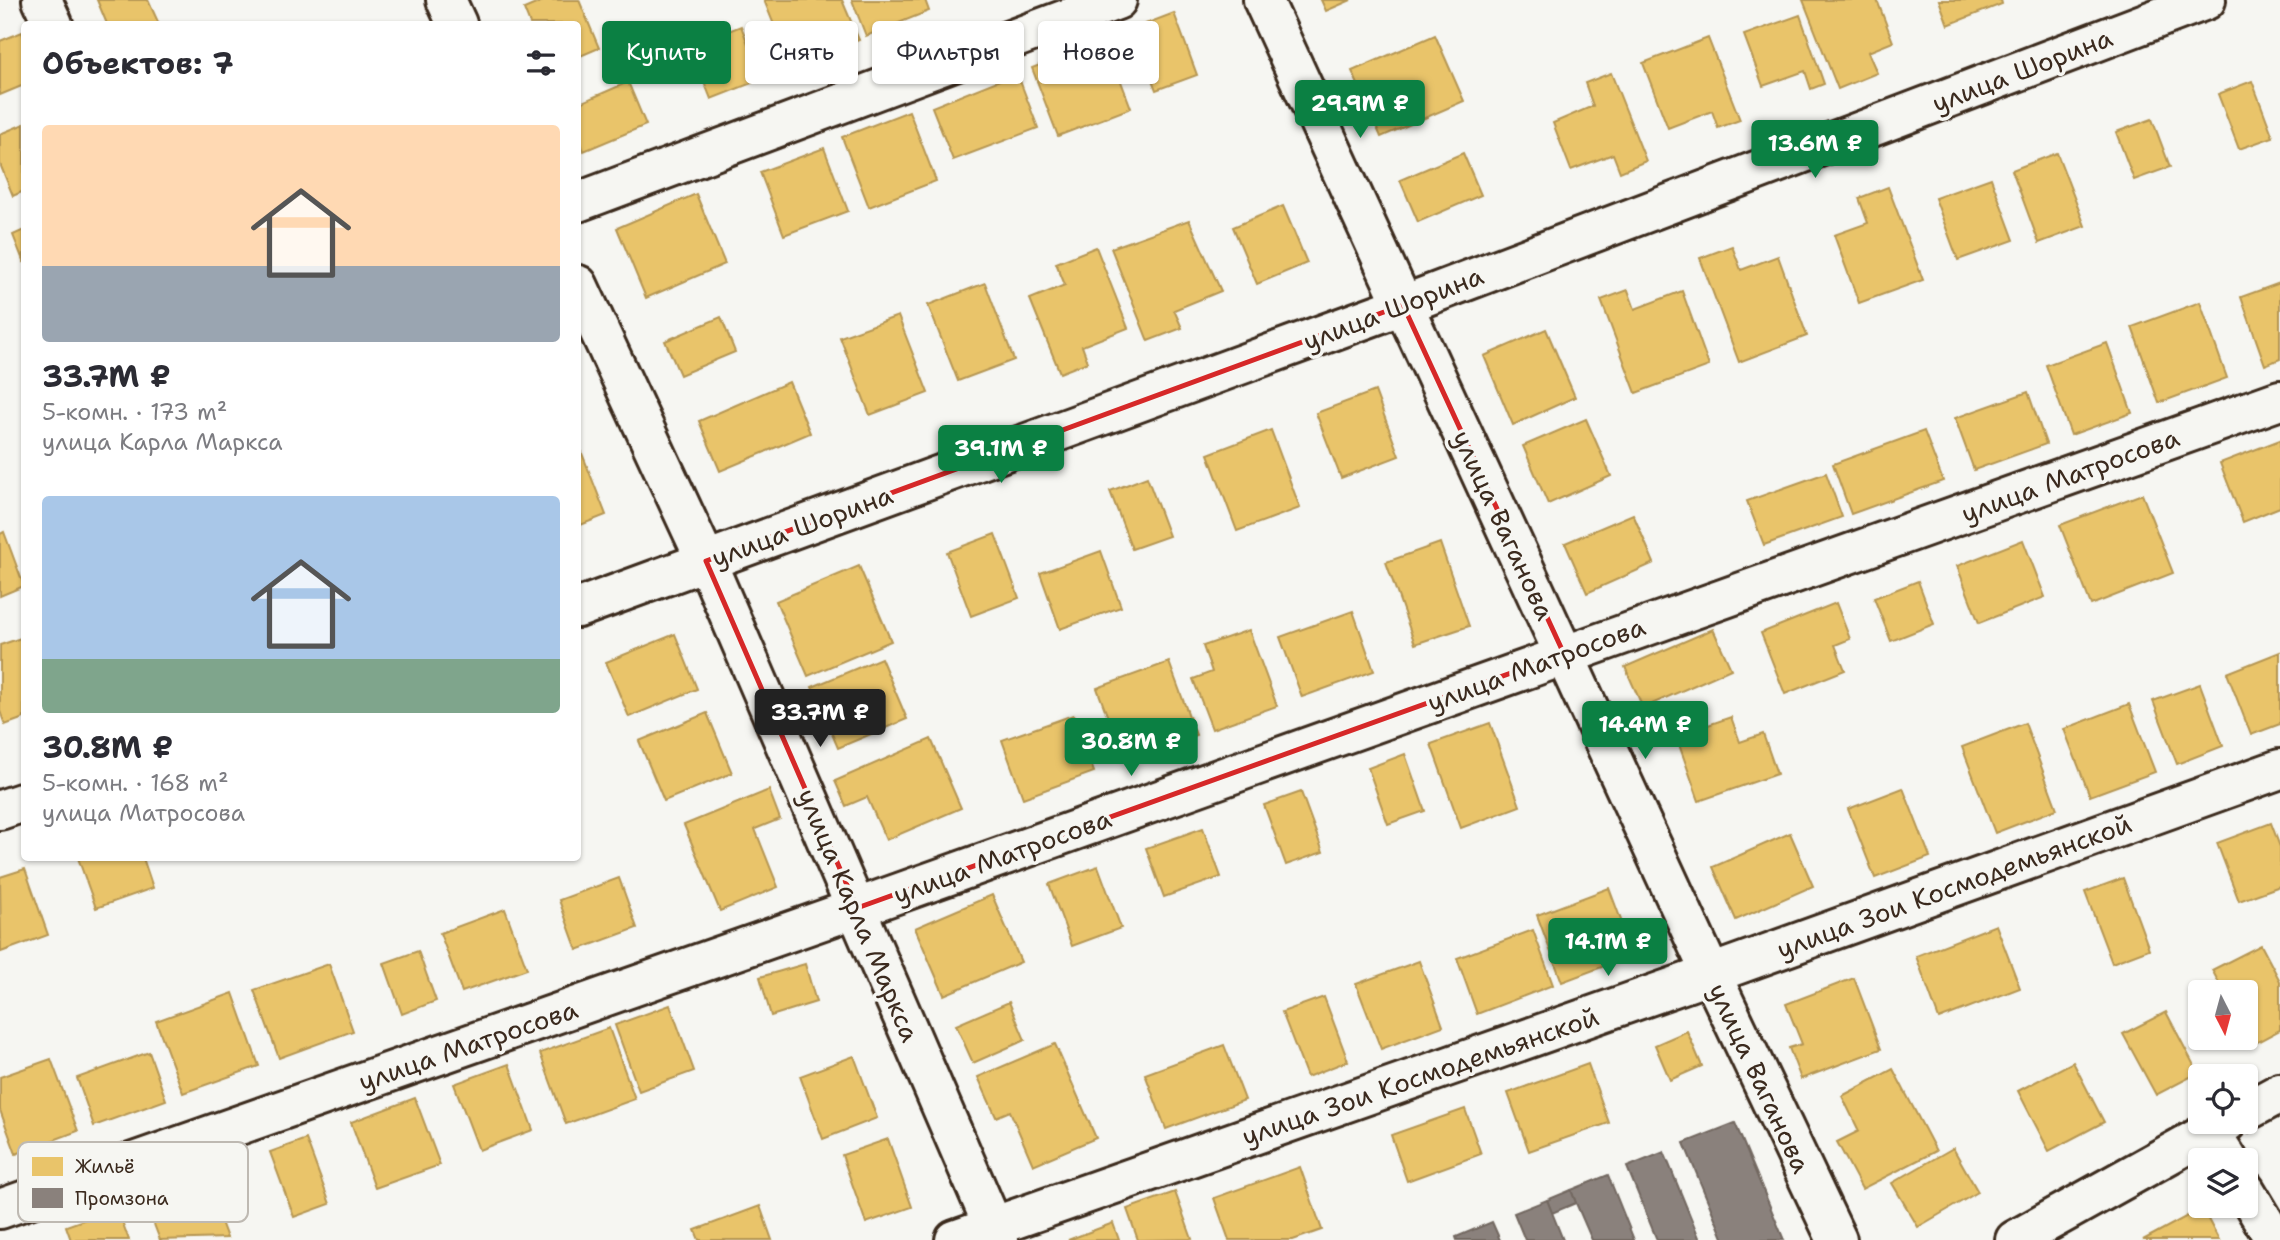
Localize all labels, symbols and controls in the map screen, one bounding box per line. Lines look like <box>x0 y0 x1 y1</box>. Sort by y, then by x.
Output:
street label: улица Шорина <box>1927 20 2117 120</box>
chip: Купить <box>602 21 731 84</box>
chip: Снять <box>745 21 858 84</box>
chip: Фильтры <box>872 21 1024 84</box>
chip: Новое <box>1038 21 1159 84</box>
text: Объектов: 7 <box>42 43 234 84</box>
icon: filters <box>522 44 560 82</box>
pin: 29.9M ₽ <box>1295 80 1425 140</box>
text: 29.9M ₽ <box>1311 88 1409 118</box>
pin: 13.6M ₽ <box>1750 120 1880 180</box>
text: 13.6M ₽ <box>1767 128 1863 158</box>
icon: home <box>238 170 364 296</box>
street label: улица Шорина <box>1298 258 1488 358</box>
text: 33.7M ₽ <box>42 356 171 397</box>
text: 5-комн. · 173 m² <box>42 397 227 427</box>
street label: улица Матросова <box>1956 419 2184 531</box>
street label: улица Ваганова <box>1445 424 1563 626</box>
pin: 39.1M ₽ <box>936 426 1066 485</box>
text: улица Карла Маркса <box>42 427 282 457</box>
text: 39.1M ₽ <box>954 433 1048 463</box>
street label: улица Шорина <box>706 477 898 575</box>
icon: home <box>238 541 364 667</box>
street label: улица Матросова <box>1422 608 1650 720</box>
pin: 33.7M ₽ <box>755 690 885 749</box>
text: 33.7M ₽ <box>771 697 869 727</box>
pin: 14.4M ₽ <box>1580 702 1710 761</box>
text: 14.4M ₽ <box>1598 709 1692 739</box>
pin: 30.8M ₽ <box>1066 718 1196 778</box>
text: 30.8M ₽ <box>1081 726 1181 756</box>
text: 30.8M ₽ <box>42 727 173 768</box>
text: 5-комн. · 168 m² <box>42 768 229 798</box>
street label: улица Карла Маркса <box>790 783 928 1047</box>
text: улица Матросова <box>42 798 245 828</box>
street label: улица Матросова <box>888 800 1116 912</box>
street label: улица Зои Космодемьянской <box>1772 805 2136 967</box>
pin: 14.1M ₽ <box>1543 918 1673 978</box>
text: 14.1M ₽ <box>1564 926 1652 956</box>
street label: улица Ваганова <box>1701 977 1819 1179</box>
north arrow <box>2188 980 2258 1050</box>
map controls <box>2188 980 2258 1218</box>
street label: улица Матросова <box>354 991 582 1099</box>
street label: улица Зои Космодемьянской <box>1237 998 1603 1154</box>
button: locate <box>2188 1064 2258 1134</box>
legend <box>18 1142 248 1222</box>
button: layers <box>2188 1148 2258 1218</box>
text: Жильё <box>75 1154 135 1179</box>
text: Промзона <box>75 1186 169 1211</box>

